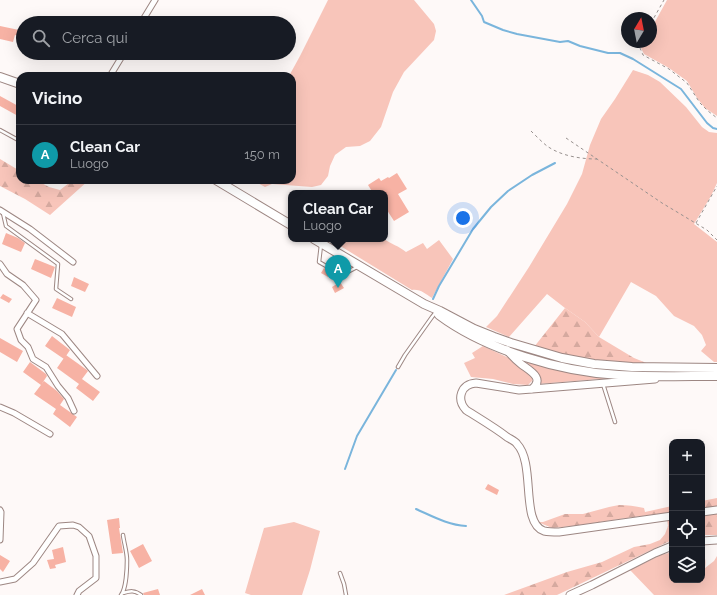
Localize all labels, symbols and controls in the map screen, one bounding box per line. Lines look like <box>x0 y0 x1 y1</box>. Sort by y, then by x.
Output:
north arrow <box>621 12 657 48</box>
search box <box>16 16 296 60</box>
icon: search <box>30 27 52 49</box>
text: Cerca qui <box>62 29 128 47</box>
text: Vicino <box>32 88 82 108</box>
text: Clean Car <box>70 138 140 156</box>
text: A <box>41 147 49 162</box>
text: 150 m <box>244 147 280 162</box>
text: Luogo <box>70 156 109 171</box>
popup <box>288 190 388 242</box>
text: Clean Car <box>303 200 373 218</box>
your location <box>453 208 473 228</box>
text: Luogo <box>303 218 342 233</box>
pin: A <box>325 255 351 288</box>
map controls <box>669 439 705 583</box>
button: + <box>669 439 705 475</box>
button: − <box>669 475 705 511</box>
button: locate <box>669 511 705 547</box>
button: layers <box>669 547 705 583</box>

